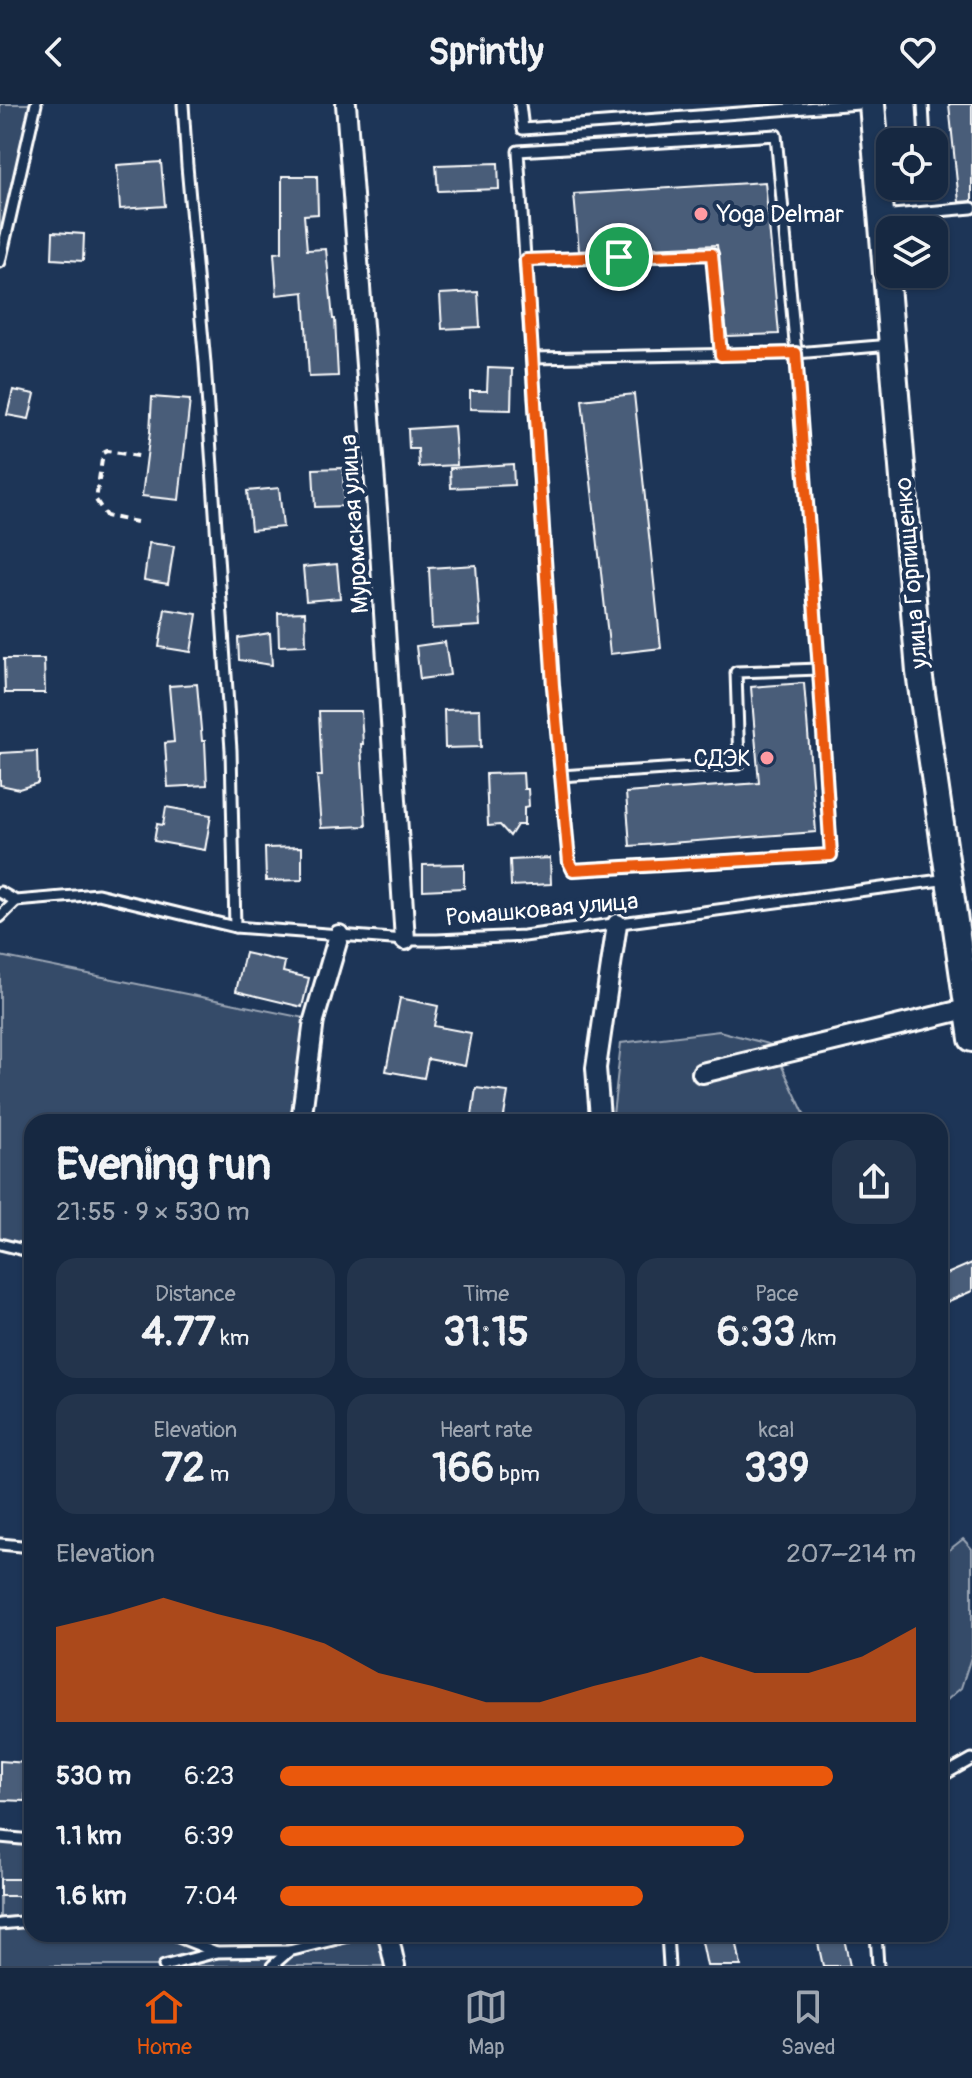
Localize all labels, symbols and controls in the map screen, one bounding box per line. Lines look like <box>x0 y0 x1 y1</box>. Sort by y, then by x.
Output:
icon: back <box>32 30 76 74</box>
text: Sprintly <box>428 30 544 75</box>
icon: heart <box>896 30 940 74</box>
map controls <box>876 128 948 288</box>
button: locate <box>876 128 948 200</box>
place label: Yoga Delmar <box>716 200 844 229</box>
marker: Yoga Delmar <box>692 205 710 223</box>
button: layers <box>876 216 948 288</box>
pin <box>585 223 653 291</box>
icon: arrive <box>597 235 641 279</box>
street label: Муромская улица <box>334 433 375 615</box>
street label: улица Горпищенко <box>889 476 934 671</box>
place label: СДЭК <box>694 744 751 773</box>
marker: СДЭК <box>758 749 776 767</box>
street label: Ромашковая улица <box>445 887 640 932</box>
text: Evening run <box>56 1138 271 1193</box>
button: share <box>832 1140 916 1224</box>
text: 21:55 · 9 × 530 m <box>56 1196 250 1228</box>
text: Distance <box>155 1280 236 1308</box>
text: Time <box>463 1280 509 1308</box>
text: Pace <box>755 1280 798 1308</box>
text: 4.77 <box>141 1308 216 1357</box>
text: 31:15 <box>443 1308 529 1357</box>
text: 6:33 <box>717 1308 795 1357</box>
text: km <box>216 1324 249 1352</box>
text: /km <box>795 1324 837 1352</box>
text: Elevation <box>153 1416 237 1444</box>
text: Heart rate <box>440 1416 532 1444</box>
text: kcal <box>759 1416 795 1444</box>
text: 72 <box>161 1444 205 1493</box>
text: 166 <box>432 1444 494 1493</box>
text: 339 <box>744 1444 809 1493</box>
text: m <box>205 1460 229 1488</box>
text: bpm <box>494 1460 540 1488</box>
text: Elevation <box>56 1538 155 1570</box>
text: 207–214 m <box>786 1538 916 1570</box>
text: 530 m <box>56 1760 131 1792</box>
text: 6:23 <box>184 1760 234 1792</box>
text: 1.1 km <box>56 1820 122 1852</box>
text: 6:39 <box>184 1820 234 1852</box>
text: 1.6 km <box>56 1880 127 1912</box>
text: 7:04 <box>184 1880 238 1912</box>
tab: Home <box>136 1985 192 2061</box>
tab: Map <box>464 1985 508 2061</box>
tab: Saved <box>781 1985 836 2061</box>

